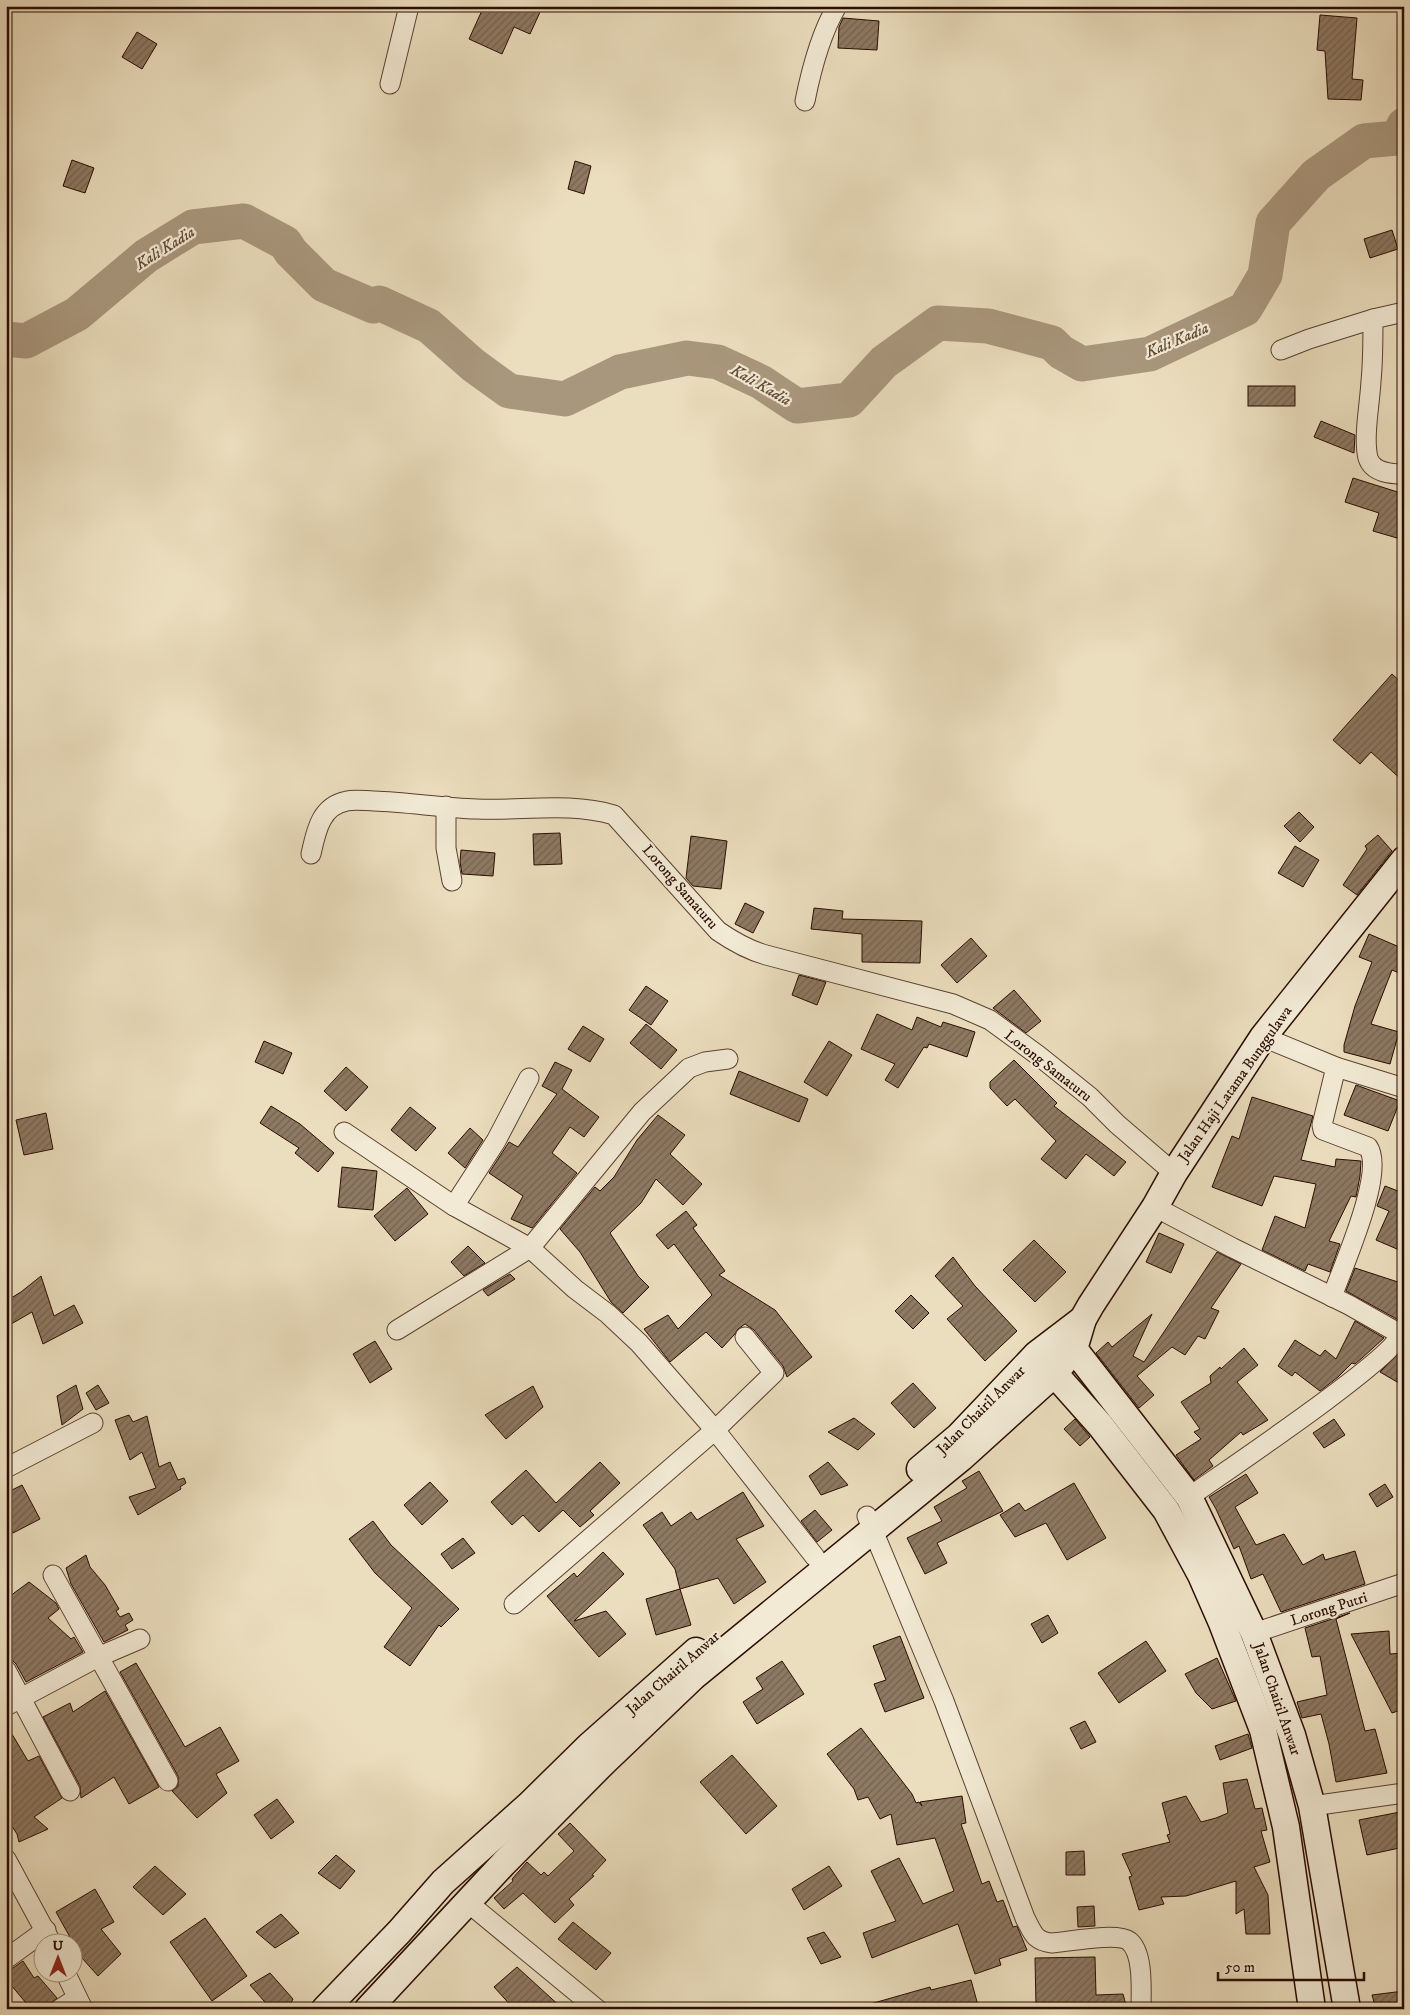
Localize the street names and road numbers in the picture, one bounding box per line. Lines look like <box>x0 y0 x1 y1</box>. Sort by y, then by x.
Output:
street label: Lorong Samaturu <box>638 841 722 933</box>
street label: Jalan Haji Latama Bunggulawa <box>1173 1002 1296 1167</box>
street label: Lorong Samaturu <box>1000 1026 1096 1106</box>
street label: Jalan Chairil Anwar <box>931 1361 1030 1460</box>
street label: Lorong Putri <box>1288 1588 1370 1630</box>
street label: Jalan Chairil Anwar <box>621 1627 724 1720</box>
street label: Jalan Chairil Anwar <box>1248 1638 1305 1758</box>

